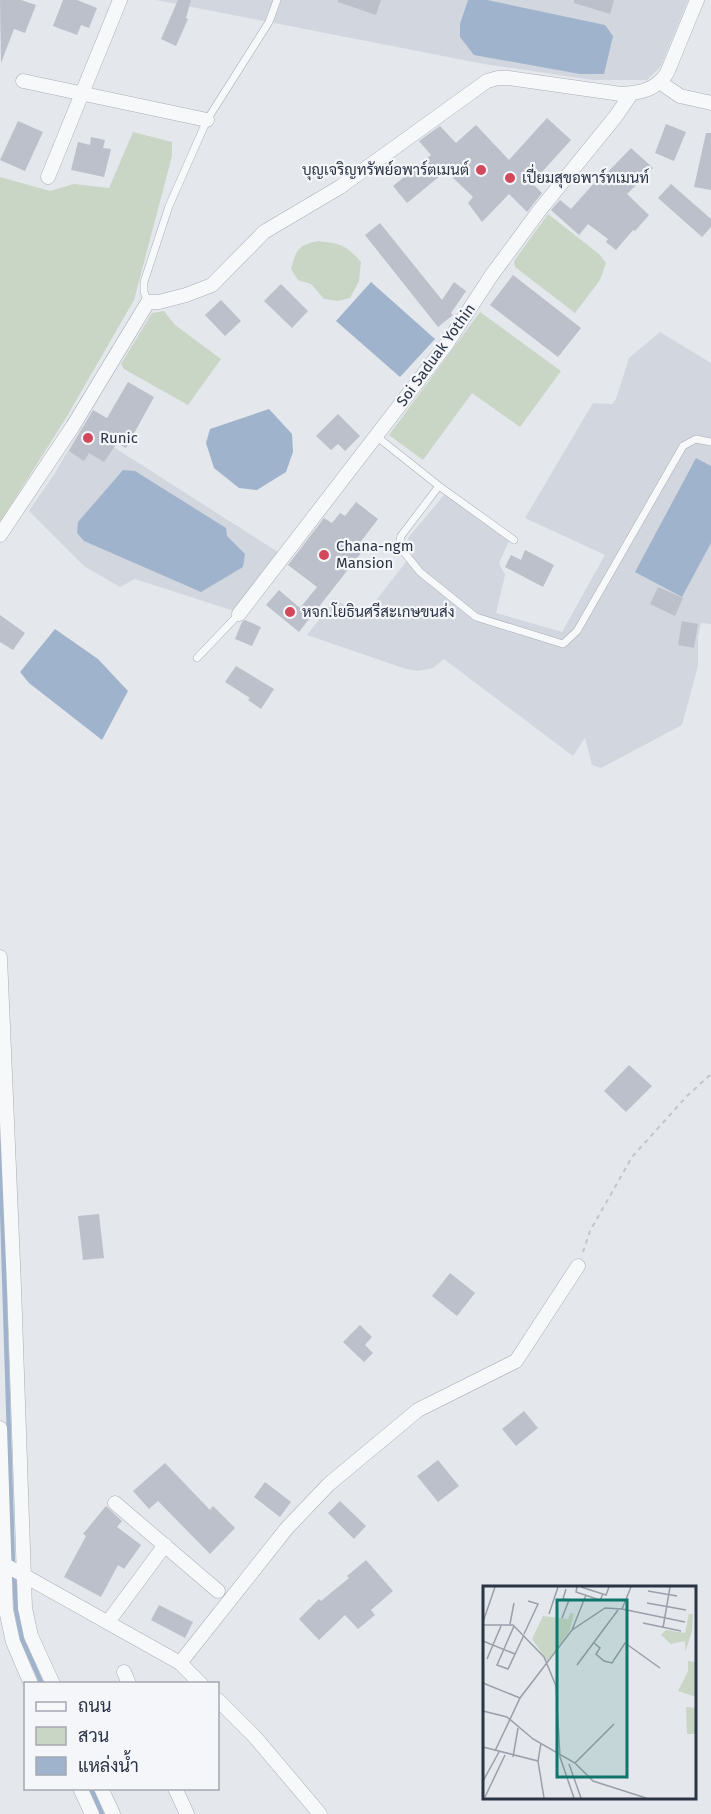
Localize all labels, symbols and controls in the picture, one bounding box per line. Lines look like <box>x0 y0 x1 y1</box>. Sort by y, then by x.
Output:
place label: บุญเจริญทรัพย์อพาร์ตเมนต์ <box>302 160 469 181</box>
marker: บุญเจริญทรัพย์อพาร์ตเมนต์ <box>474 163 488 177</box>
place label: เปี่ยมสุขอพาร์ทเมนท์ <box>522 163 649 189</box>
marker: เปี่ยมสุขอพาร์ทเมนท์ <box>503 171 517 185</box>
street label: Soi Saduak Yothin <box>393 300 479 410</box>
place label: Runic <box>100 429 138 447</box>
marker: Runic <box>81 431 95 445</box>
place label: Chana-ngm Mansion <box>336 537 414 572</box>
marker: Chana-ngm Mansion <box>317 548 331 562</box>
place label: หจก.โยธินศรีสะเกษขนส่ง <box>302 602 455 621</box>
marker: หจก.โยธินศรีสะเกษขนส่ง <box>283 605 297 619</box>
inset map <box>483 1586 696 1799</box>
legend <box>24 1682 219 1790</box>
text: ถนน <box>78 1695 111 1717</box>
text: สวน <box>78 1725 109 1747</box>
text: แหล่งน้ำ <box>78 1750 139 1777</box>

